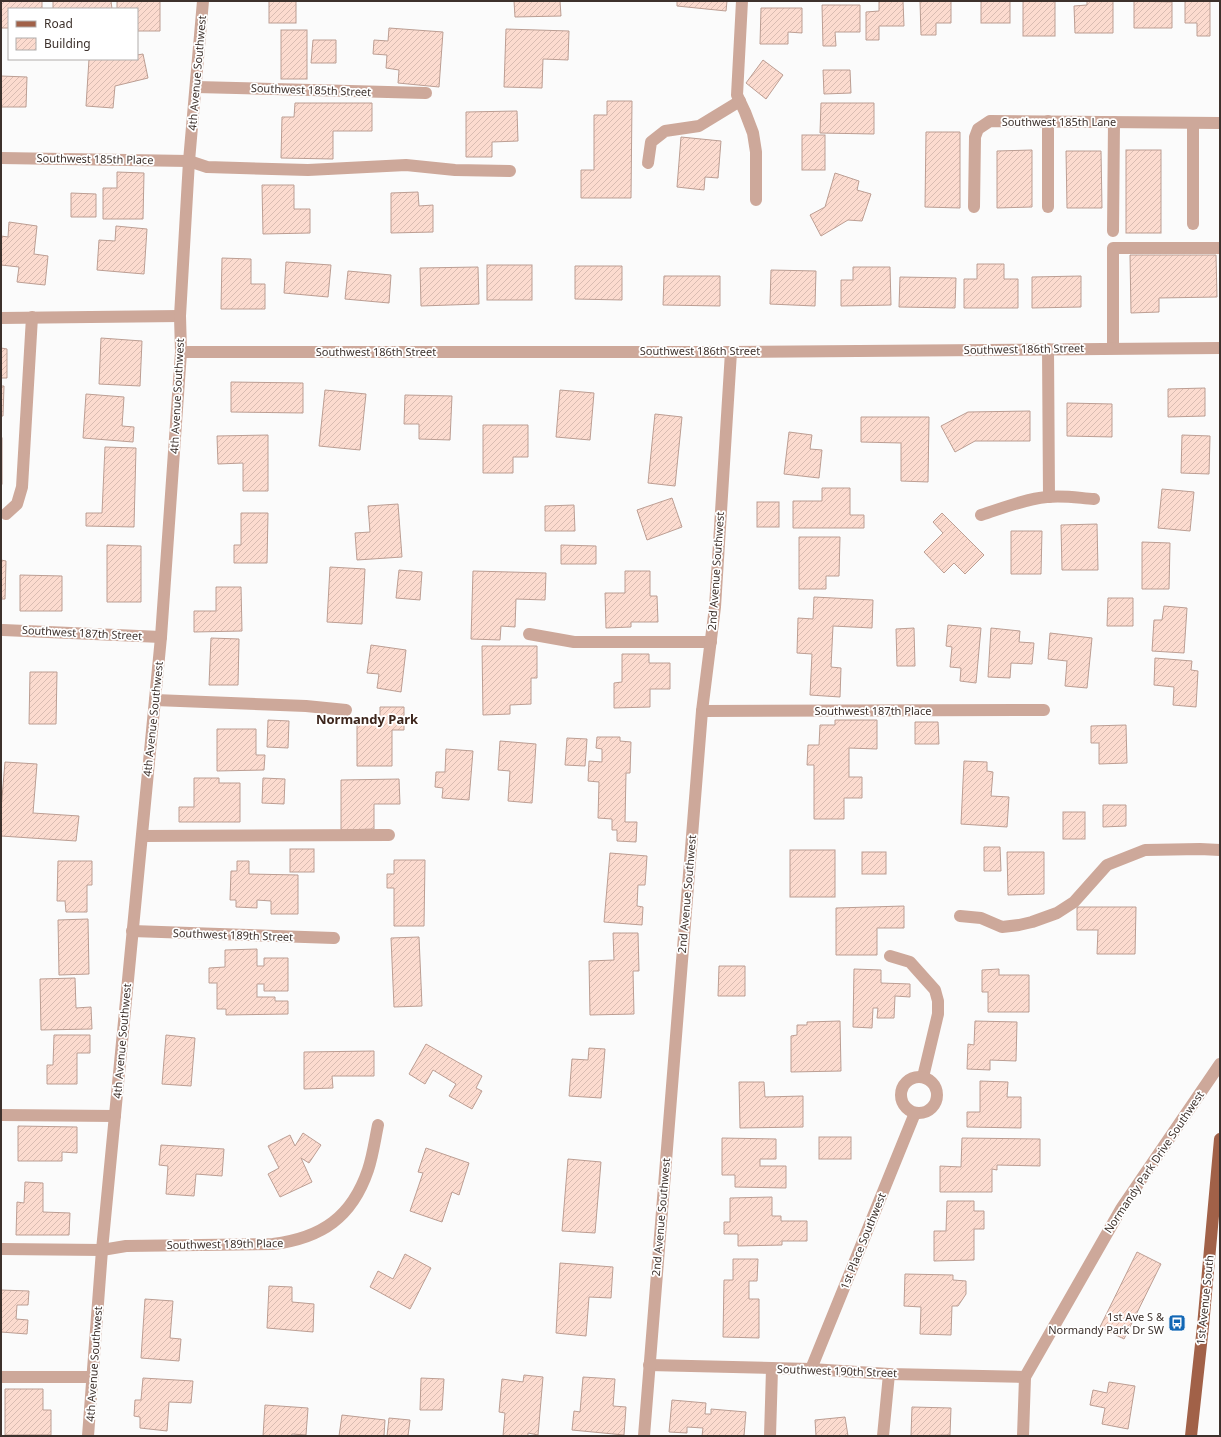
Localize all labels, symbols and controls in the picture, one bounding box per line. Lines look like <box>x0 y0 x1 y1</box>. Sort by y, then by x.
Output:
legend <box>8 8 138 60</box>
text: Road <box>44 15 73 32</box>
street label: 4th Avenue Southwest <box>184 15 209 131</box>
text: Building <box>44 35 91 52</box>
street label: Southwest 185th Street <box>251 80 371 99</box>
street label: Southwest 185th Lane <box>1002 114 1116 129</box>
street label: Southwest 185th Place <box>36 150 154 167</box>
street label: 4th Avenue Southwest <box>166 338 187 454</box>
street label: Southwest 186th Street <box>964 340 1084 357</box>
street label: Southwest 186th Street <box>640 343 760 358</box>
street label: Southwest 186th Street <box>316 344 436 359</box>
street label: 2nd Avenue Southwest <box>704 511 727 631</box>
street label: Southwest 187th Street <box>21 622 143 643</box>
street label: 4th Avenue Southwest <box>139 661 166 777</box>
street label: Southwest 187th Place <box>815 703 931 718</box>
district label: Normandy Park <box>316 710 419 728</box>
street label: 2nd Avenue Southwest <box>674 834 699 954</box>
street label: Southwest 189th Street <box>173 925 293 944</box>
street label: 4th Avenue Southwest <box>109 983 134 1099</box>
street label: Normandy Park Drive Southwest <box>1100 1088 1207 1236</box>
street label: 2nd Avenue Southwest <box>648 1157 673 1277</box>
street label: 1st Place Southwest <box>836 1190 889 1291</box>
street label: Southwest 189th Place <box>166 1235 284 1252</box>
street label: 1st Avenue South <box>1192 1254 1217 1346</box>
street label: 4th Avenue Southwest <box>82 1306 105 1422</box>
place label: 1st Ave S & Normandy Park Dr SW <box>1048 1309 1165 1337</box>
bus stop icon: 1st Ave S & Normandy Park Dr SW <box>1167 1313 1187 1333</box>
street label: Southwest 190th Street <box>777 1361 897 1380</box>

